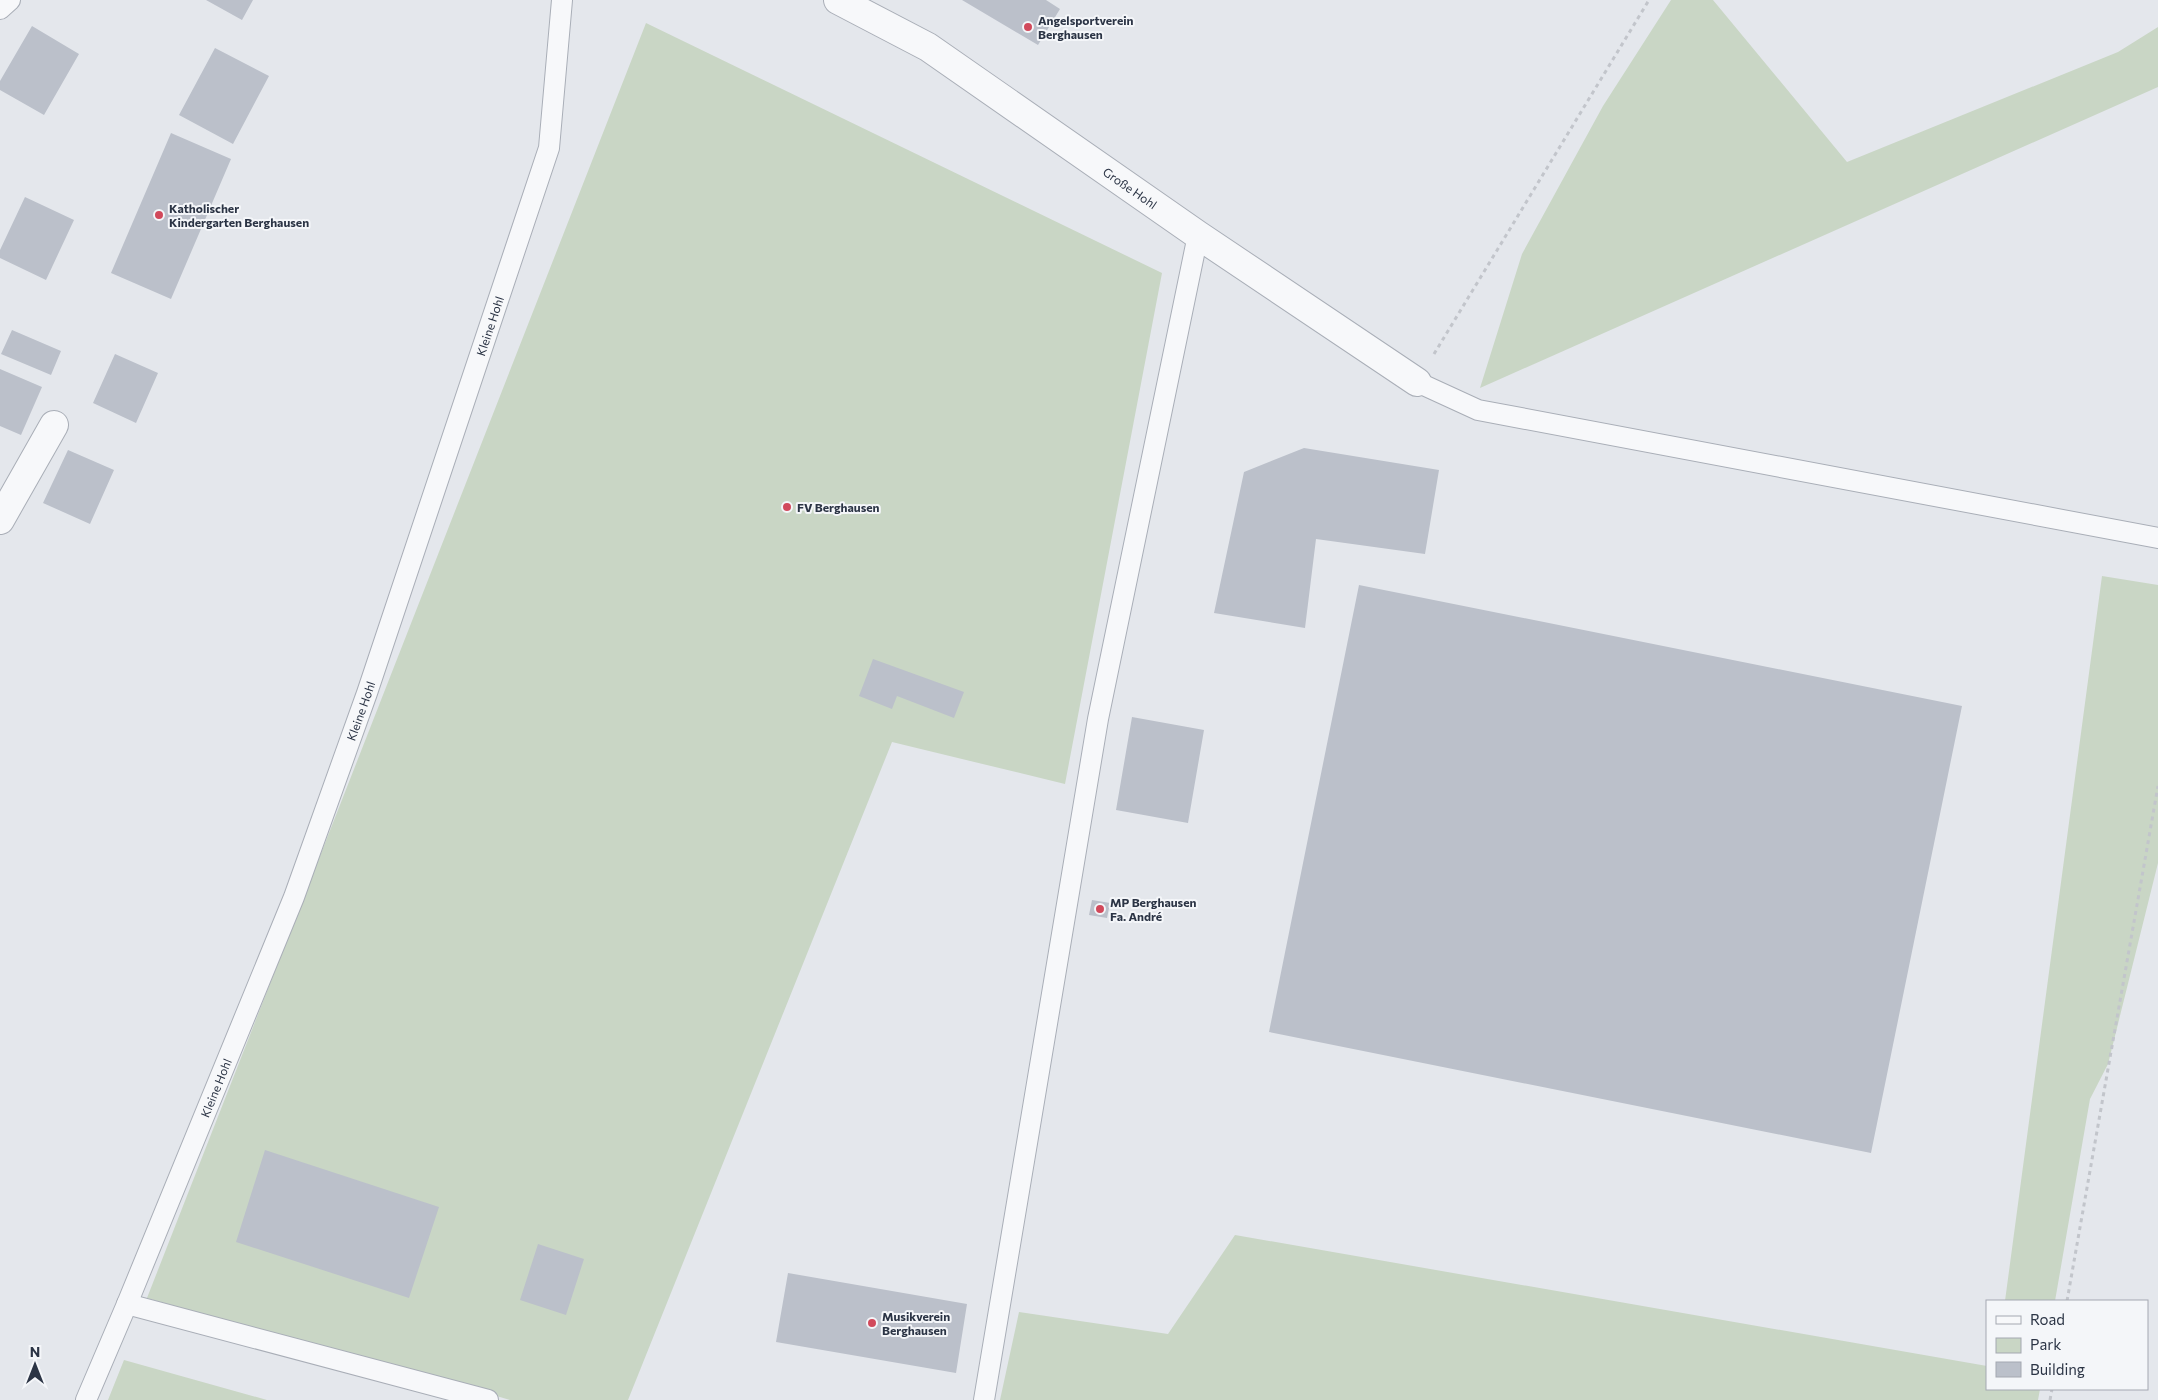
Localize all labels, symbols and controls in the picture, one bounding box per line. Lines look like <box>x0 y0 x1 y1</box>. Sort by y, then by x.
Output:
place label: Angelsportverein Berghausen <box>1038 13 1134 41</box>
marker: Angelsportverein Berghausen <box>1022 21 1034 33</box>
street label: Große Hohl <box>1101 164 1160 211</box>
place label: Katholischer Kindergarten Berghausen <box>169 201 309 229</box>
marker: Katholischer Kindergarten Berghausen <box>153 209 165 221</box>
street label: Kleine Hohl <box>473 294 506 358</box>
place label: FV Berghausen <box>797 500 880 514</box>
marker: FV Berghausen <box>781 501 793 513</box>
street label: Kleine Hohl <box>344 679 377 743</box>
place label: MP Berghausen Fa. André <box>1110 895 1196 923</box>
marker: MP Berghausen Fa. André <box>1094 903 1106 915</box>
street label: Kleine Hohl <box>197 1056 234 1119</box>
legend <box>1986 1300 2148 1390</box>
place label: Musikverein Berghausen <box>882 1309 950 1337</box>
text: Road <box>2030 1310 2065 1328</box>
marker: Musikverein Berghausen <box>866 1317 878 1329</box>
text: Park <box>2030 1335 2061 1353</box>
north arrow <box>10 1340 60 1390</box>
text: N <box>30 1343 40 1360</box>
text: Building <box>2030 1360 2085 1378</box>

